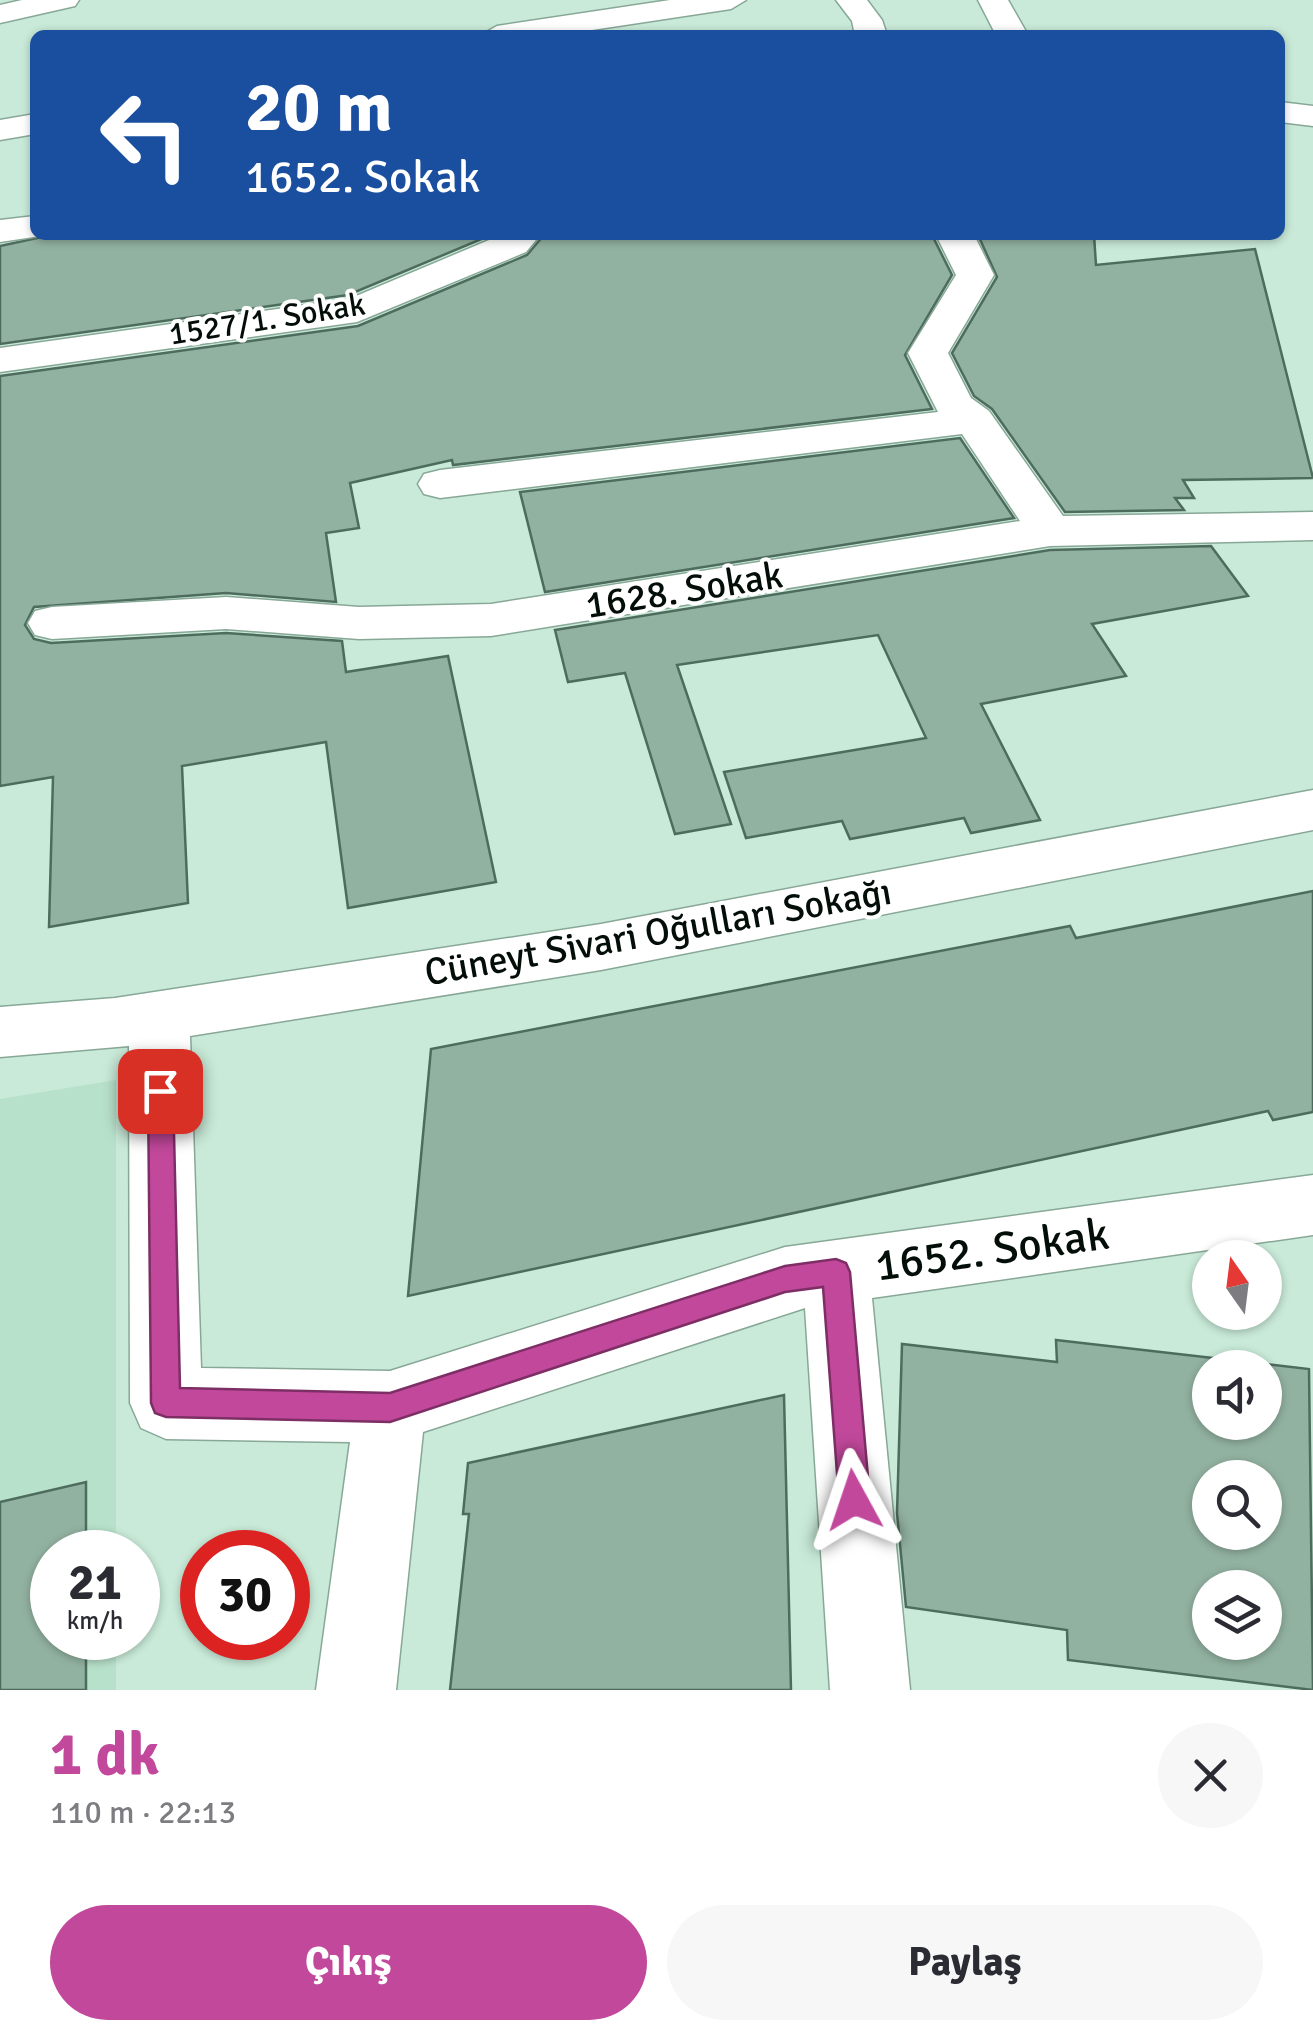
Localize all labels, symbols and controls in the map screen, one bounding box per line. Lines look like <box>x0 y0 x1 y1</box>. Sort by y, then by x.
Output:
text: 20 m <box>245 64 393 150</box>
icon: left <box>80 70 210 200</box>
text: 1652. Sokak <box>245 150 480 205</box>
street label: 1527/1. Sokak <box>166 284 368 354</box>
street label: 1628. Sokak <box>582 551 786 629</box>
street label: Cüneyt Sivari Oğulları Sokağı <box>421 868 895 996</box>
pin <box>118 1049 203 1134</box>
icon: arrive <box>133 1064 188 1119</box>
street label: 1652. Sokak <box>872 1206 1112 1294</box>
north arrow <box>1192 1240 1282 1330</box>
map controls <box>1192 1240 1282 1660</box>
button: sound <box>1192 1350 1282 1440</box>
position arrow <box>802 1448 906 1552</box>
button: search <box>1192 1460 1282 1550</box>
speed limit sign: 30 <box>180 1530 310 1660</box>
text: 21 <box>68 1552 122 1614</box>
button: layers <box>1192 1570 1282 1660</box>
text: km/h <box>67 1605 123 1636</box>
text: 1 dk <box>50 1718 159 1792</box>
button: close <box>1158 1723 1263 1828</box>
text: 110 m · 22:13 <box>50 1793 236 1832</box>
button: Çıkış <box>50 1905 647 2020</box>
button: Paylaş <box>667 1905 1263 2020</box>

